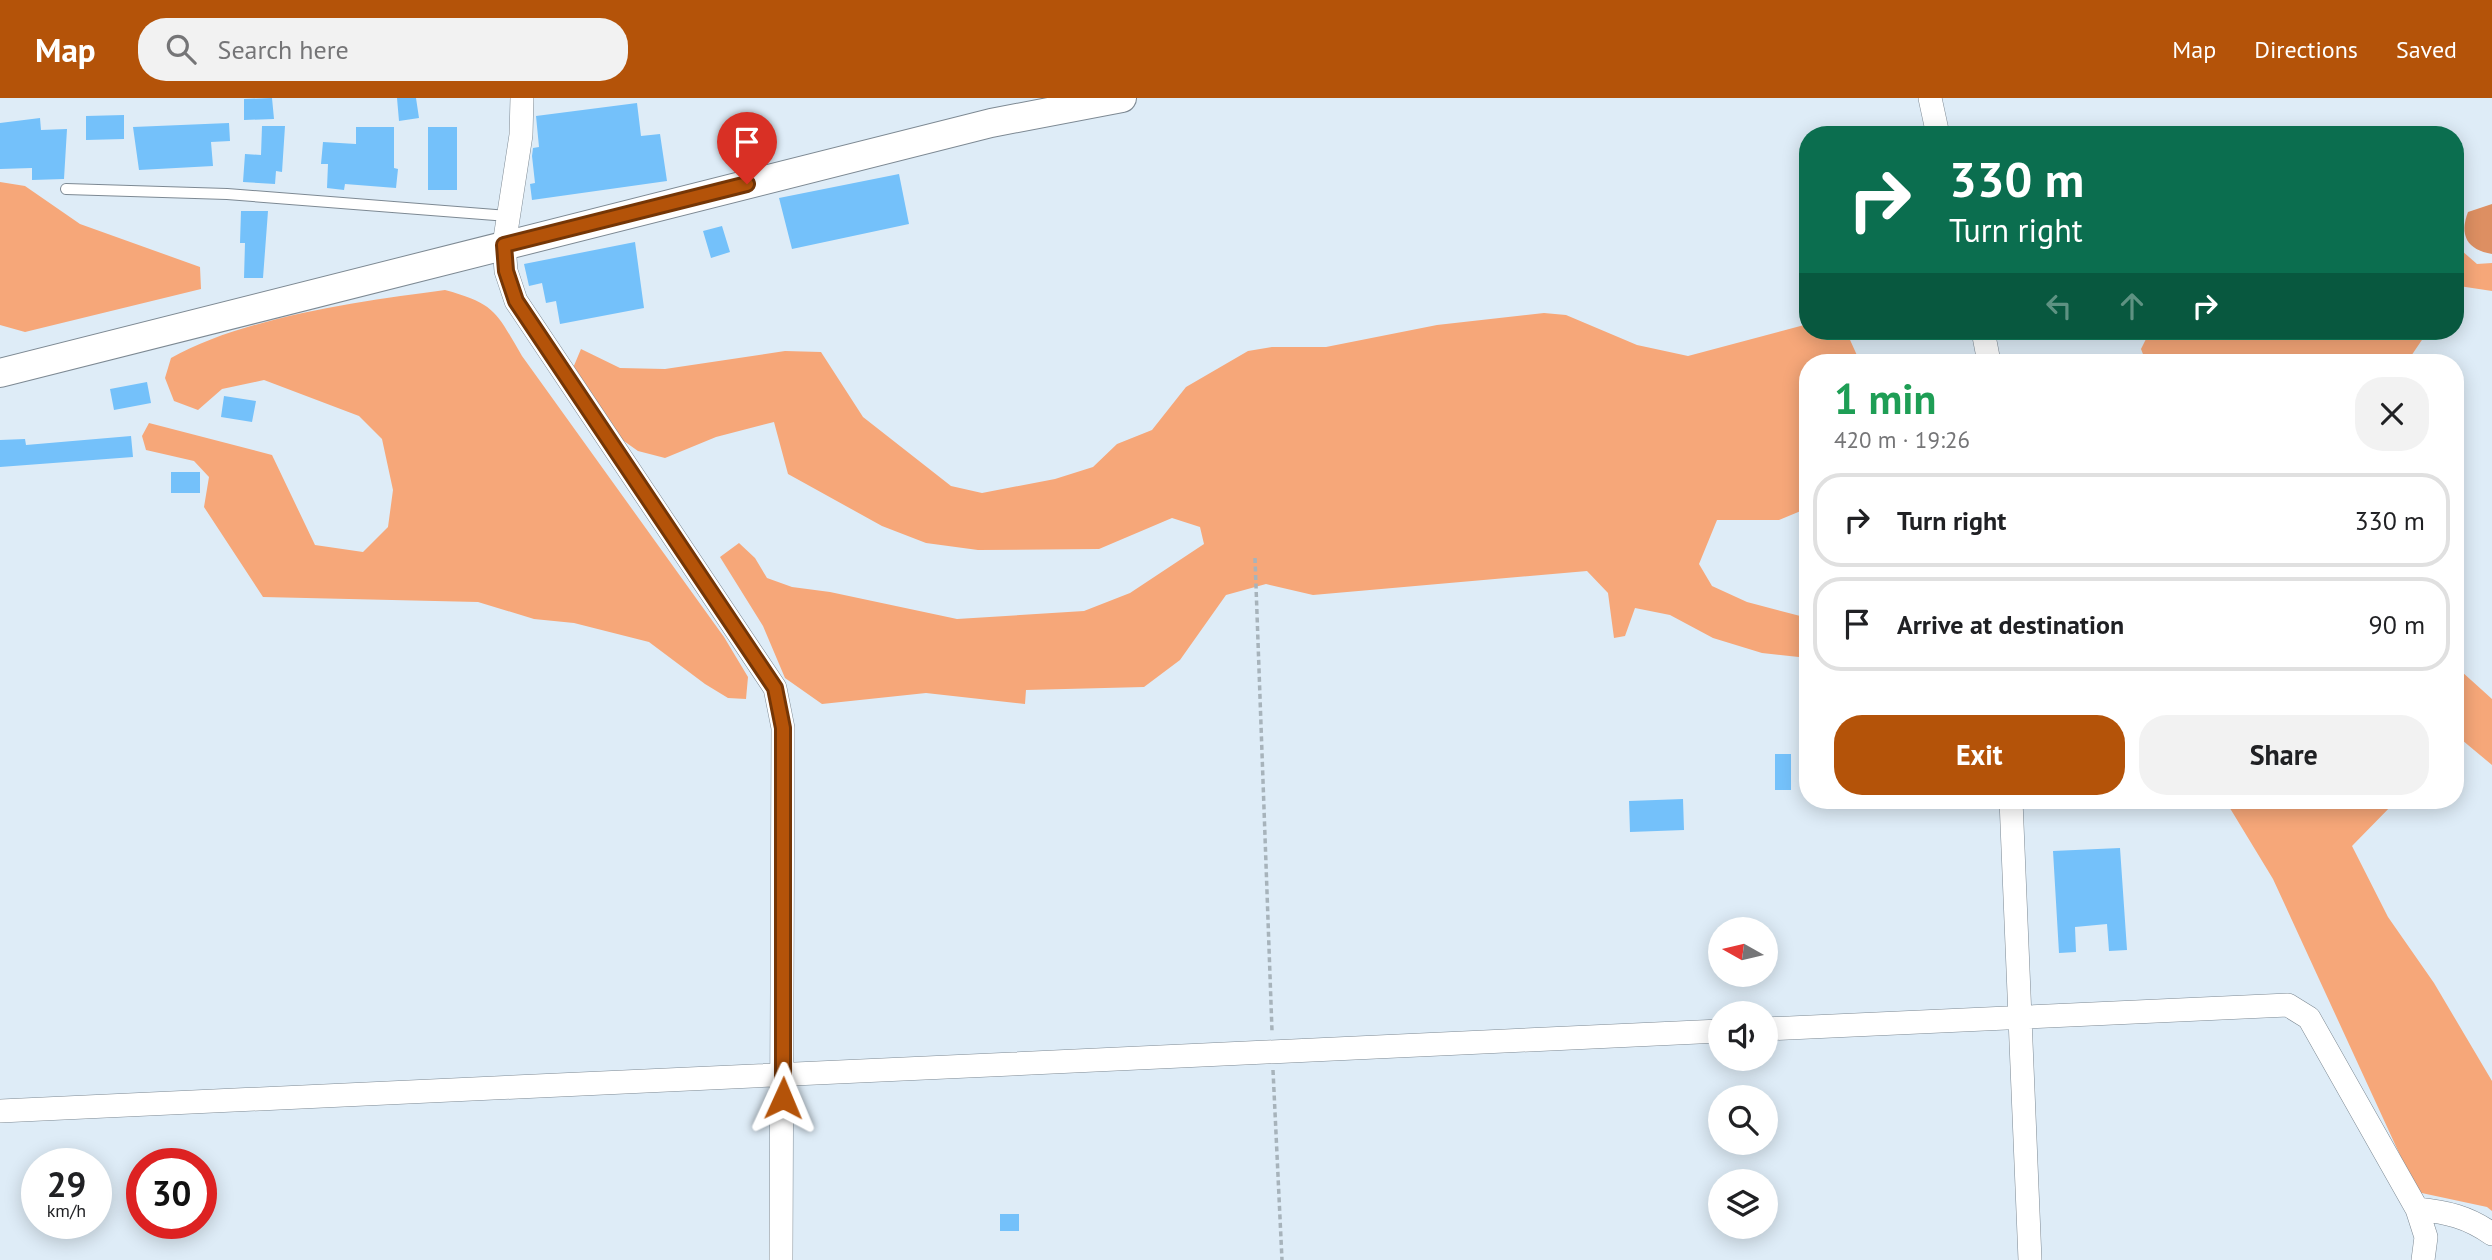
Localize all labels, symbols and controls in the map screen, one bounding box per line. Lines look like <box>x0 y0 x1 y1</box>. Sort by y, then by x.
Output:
search box <box>138 18 628 81</box>
text: Map <box>35 28 96 71</box>
icon: search <box>162 30 200 68</box>
text: Search here <box>218 33 349 66</box>
text: Map <box>2172 34 2216 65</box>
text: Directions <box>2254 34 2358 65</box>
text: Saved <box>2396 34 2457 65</box>
pin <box>717 112 777 184</box>
icon: arrive <box>728 123 766 161</box>
text: 330 m <box>1949 147 2084 211</box>
icon: right <box>1834 154 1925 245</box>
text: Turn right <box>1949 209 2083 251</box>
icon: left <box>2040 287 2078 325</box>
icon: ahead <box>2113 287 2151 325</box>
icon: right <box>2186 287 2224 325</box>
text: 1 min <box>1834 371 1936 426</box>
button: close <box>2355 377 2429 451</box>
text: 420 m · 19:26 <box>1834 425 1970 454</box>
icon: right <box>1838 501 1876 539</box>
text: Turn right <box>1897 504 2006 537</box>
text: 330 m <box>2354 504 2425 537</box>
icon: arrive <box>1838 605 1876 643</box>
text: Arrive at destination <box>1897 608 2124 641</box>
text: 90 m <box>2369 608 2425 641</box>
button: Exit <box>1834 715 2125 795</box>
button: Share <box>2139 715 2429 795</box>
north arrow <box>1708 917 1778 987</box>
map controls <box>1708 917 1778 1239</box>
button: sound <box>1708 1001 1778 1071</box>
position arrow <box>746 1061 820 1135</box>
button: search <box>1708 1085 1778 1155</box>
speed limit sign: 30 <box>126 1148 217 1239</box>
text: 29 <box>47 1161 86 1207</box>
button: layers <box>1708 1169 1778 1239</box>
text: km/h <box>47 1199 86 1222</box>

